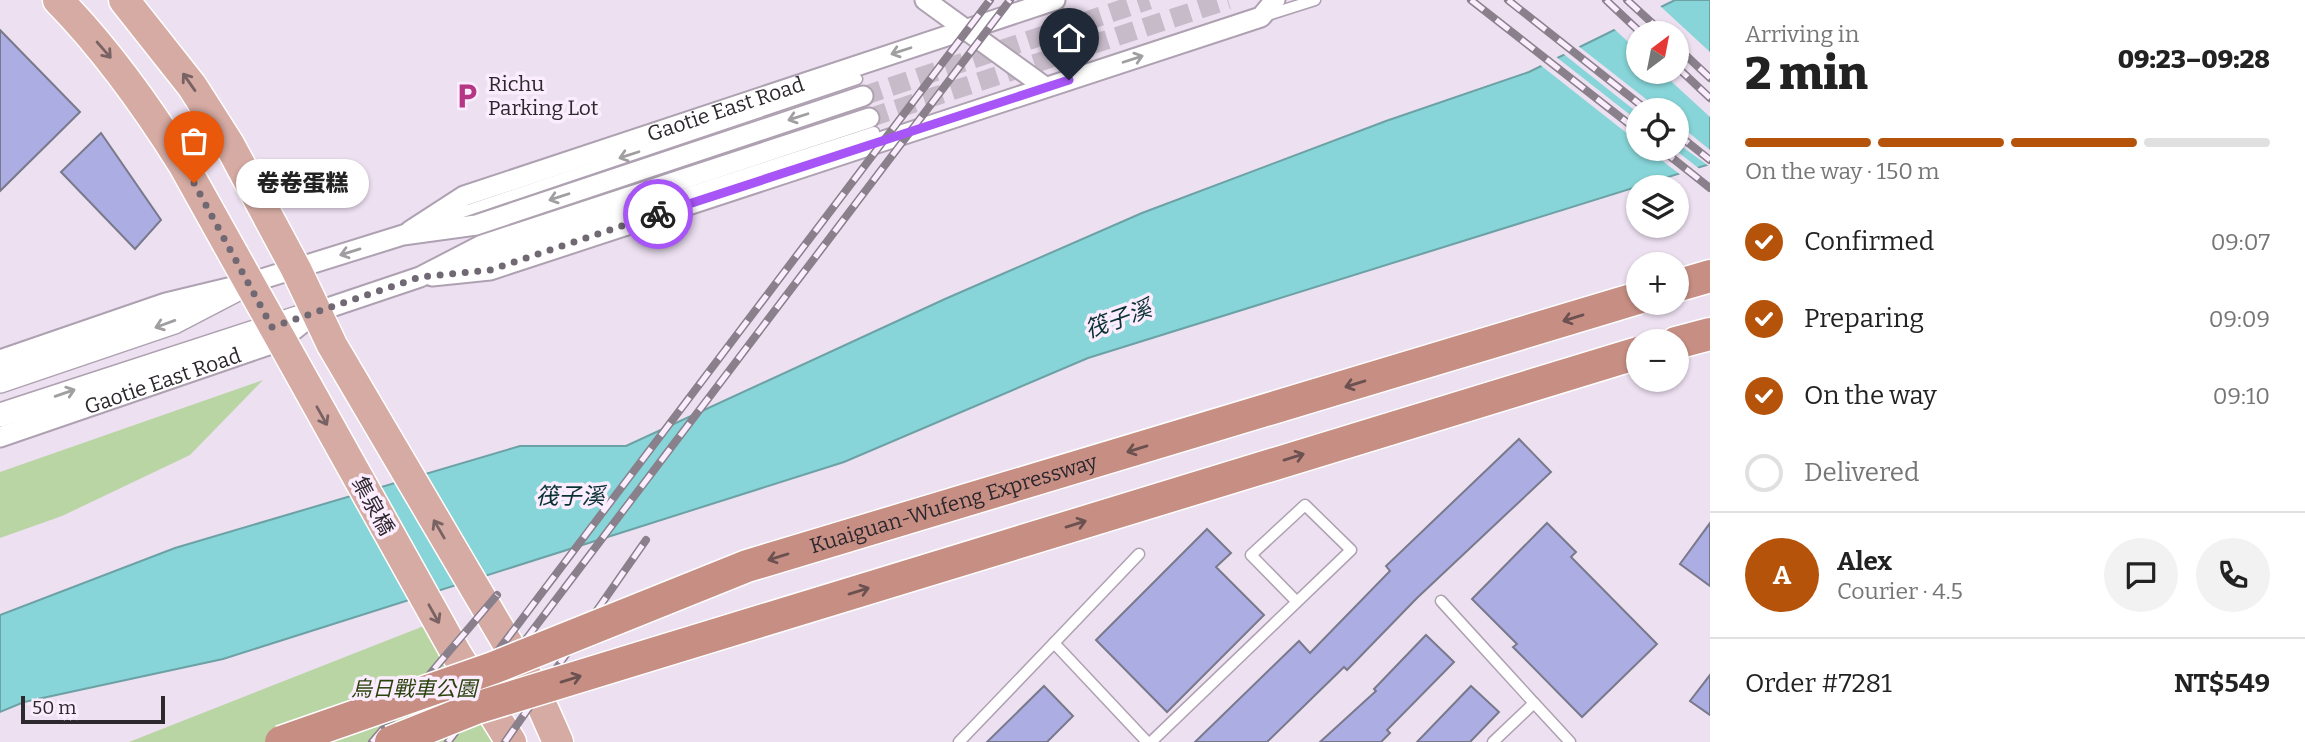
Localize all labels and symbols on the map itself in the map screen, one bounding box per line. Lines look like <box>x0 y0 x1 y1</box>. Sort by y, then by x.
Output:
pin <box>1039 8 1099 80</box>
north arrow <box>1626 21 1689 84</box>
one-way arrow <box>96 41 112 59</box>
one-way arrow <box>891 46 913 58</box>
one-way arrow <box>1122 51 1144 64</box>
place label: Richu Parking Lot <box>488 71 599 121</box>
street label: Gaotie East Road <box>644 71 807 147</box>
one-way arrow <box>182 73 196 92</box>
parking icon: Richu Parking Lot <box>452 81 482 111</box>
pin <box>164 111 224 183</box>
one-way arrow <box>787 112 809 125</box>
one-way arrow <box>619 150 641 162</box>
callout: 卷卷蛋糕 <box>236 158 369 208</box>
courier <box>623 179 693 249</box>
one-way arrow <box>548 192 570 204</box>
one-way arrow <box>339 247 361 260</box>
water label: 筏子溪 <box>1081 293 1158 344</box>
one-way arrow <box>1562 313 1584 326</box>
one-way arrow <box>155 319 177 331</box>
street label: Gaotie East Road <box>81 342 244 420</box>
one-way arrow <box>1344 379 1366 392</box>
one-way arrow <box>53 386 75 398</box>
one-way arrow <box>315 405 329 425</box>
one-way arrow <box>1126 444 1148 457</box>
street label: Kuaiguan-Wufeng Expressway <box>807 448 1101 559</box>
one-way arrow <box>1283 450 1305 463</box>
street label: 集泉橋 <box>346 472 400 540</box>
water label: 筏子溪 <box>536 482 608 510</box>
one-way arrow <box>1065 517 1087 529</box>
one-way arrow <box>432 520 446 540</box>
one-way arrow <box>768 551 790 564</box>
one-way arrow <box>848 584 870 597</box>
one-way arrow <box>427 603 441 623</box>
one-way arrow <box>560 672 582 685</box>
park label: 烏日戰車公園 <box>351 676 480 702</box>
scale bar <box>21 693 164 725</box>

